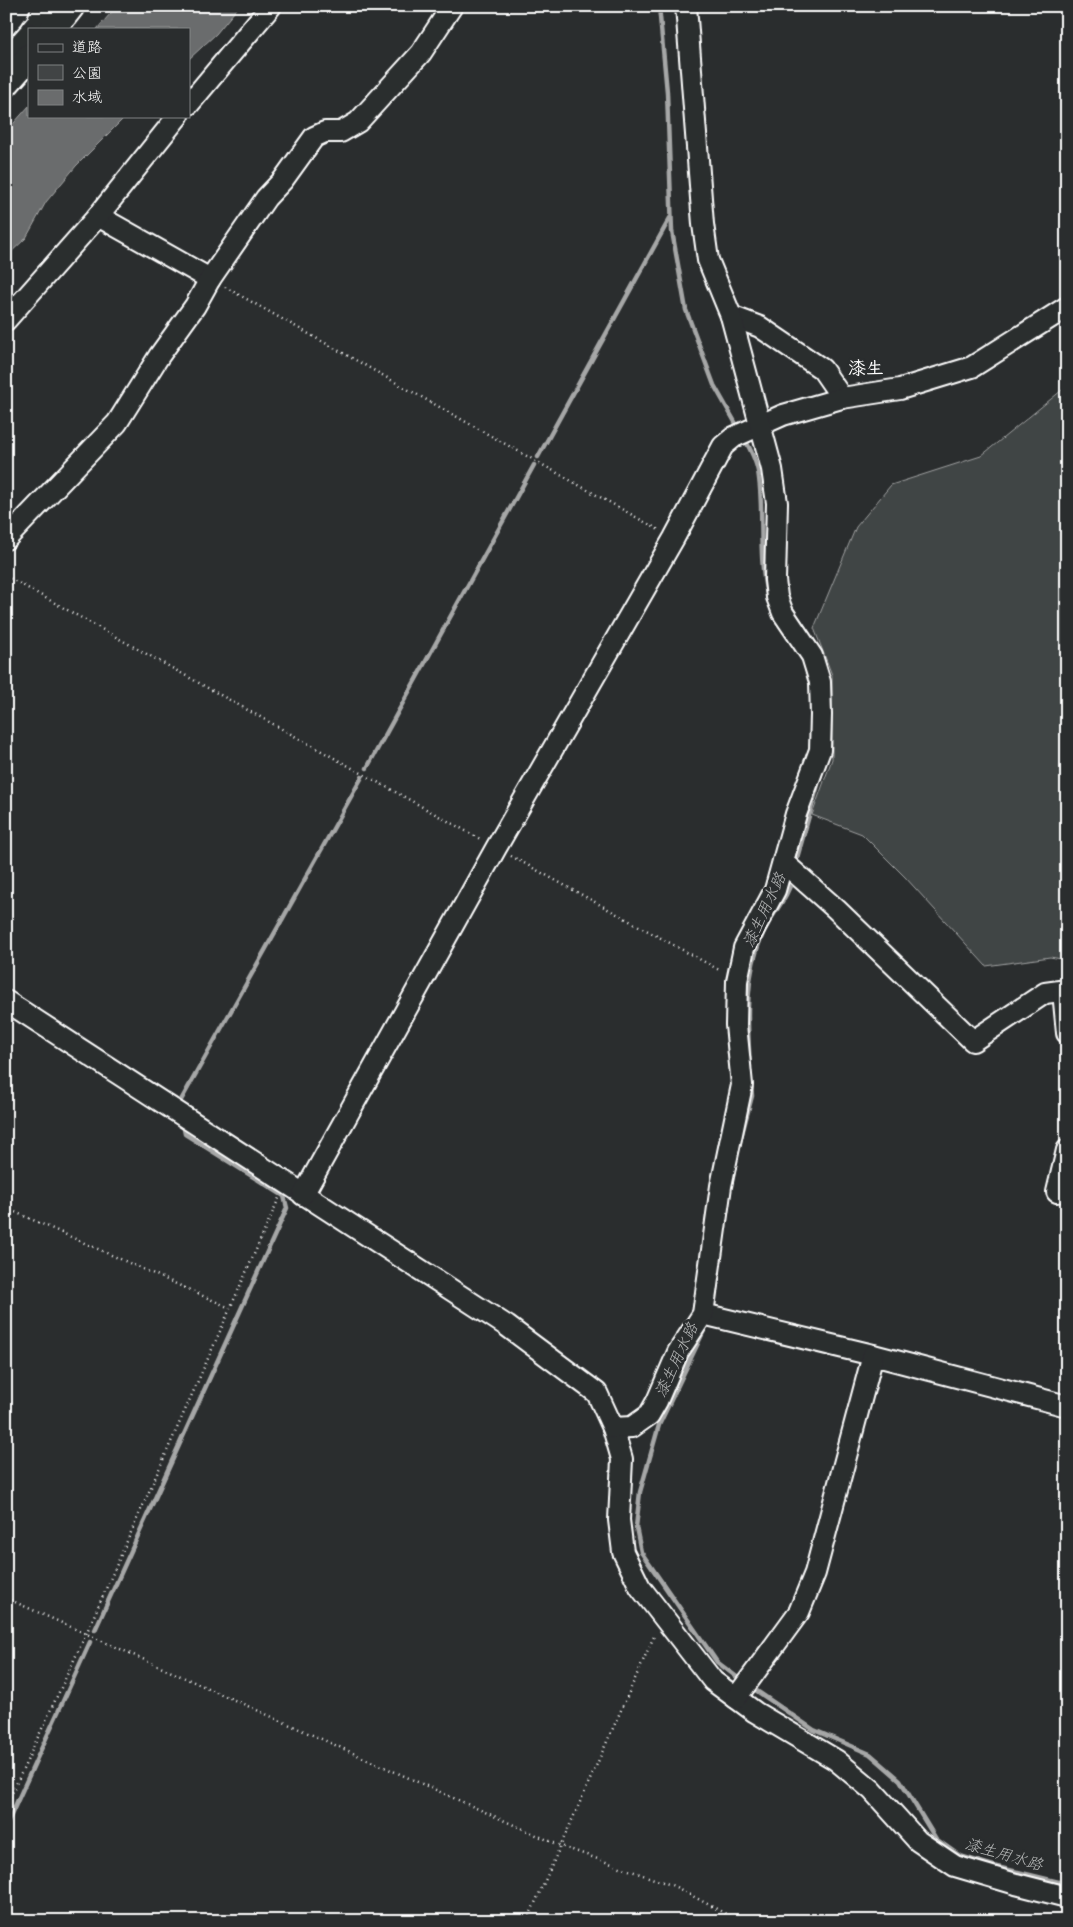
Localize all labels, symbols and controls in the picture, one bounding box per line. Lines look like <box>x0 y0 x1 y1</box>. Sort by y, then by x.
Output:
legend <box>28 28 190 118</box>
text: 道路 <box>72 34 102 60</box>
text: 公園 <box>72 60 102 86</box>
text: 水域 <box>72 84 102 110</box>
district label: 漆生 <box>848 352 884 384</box>
water label: 漆生用水路 <box>734 867 794 952</box>
water label: 漆生用水路 <box>646 1317 706 1402</box>
water label: 漆生用水路 <box>962 1829 1047 1879</box>

